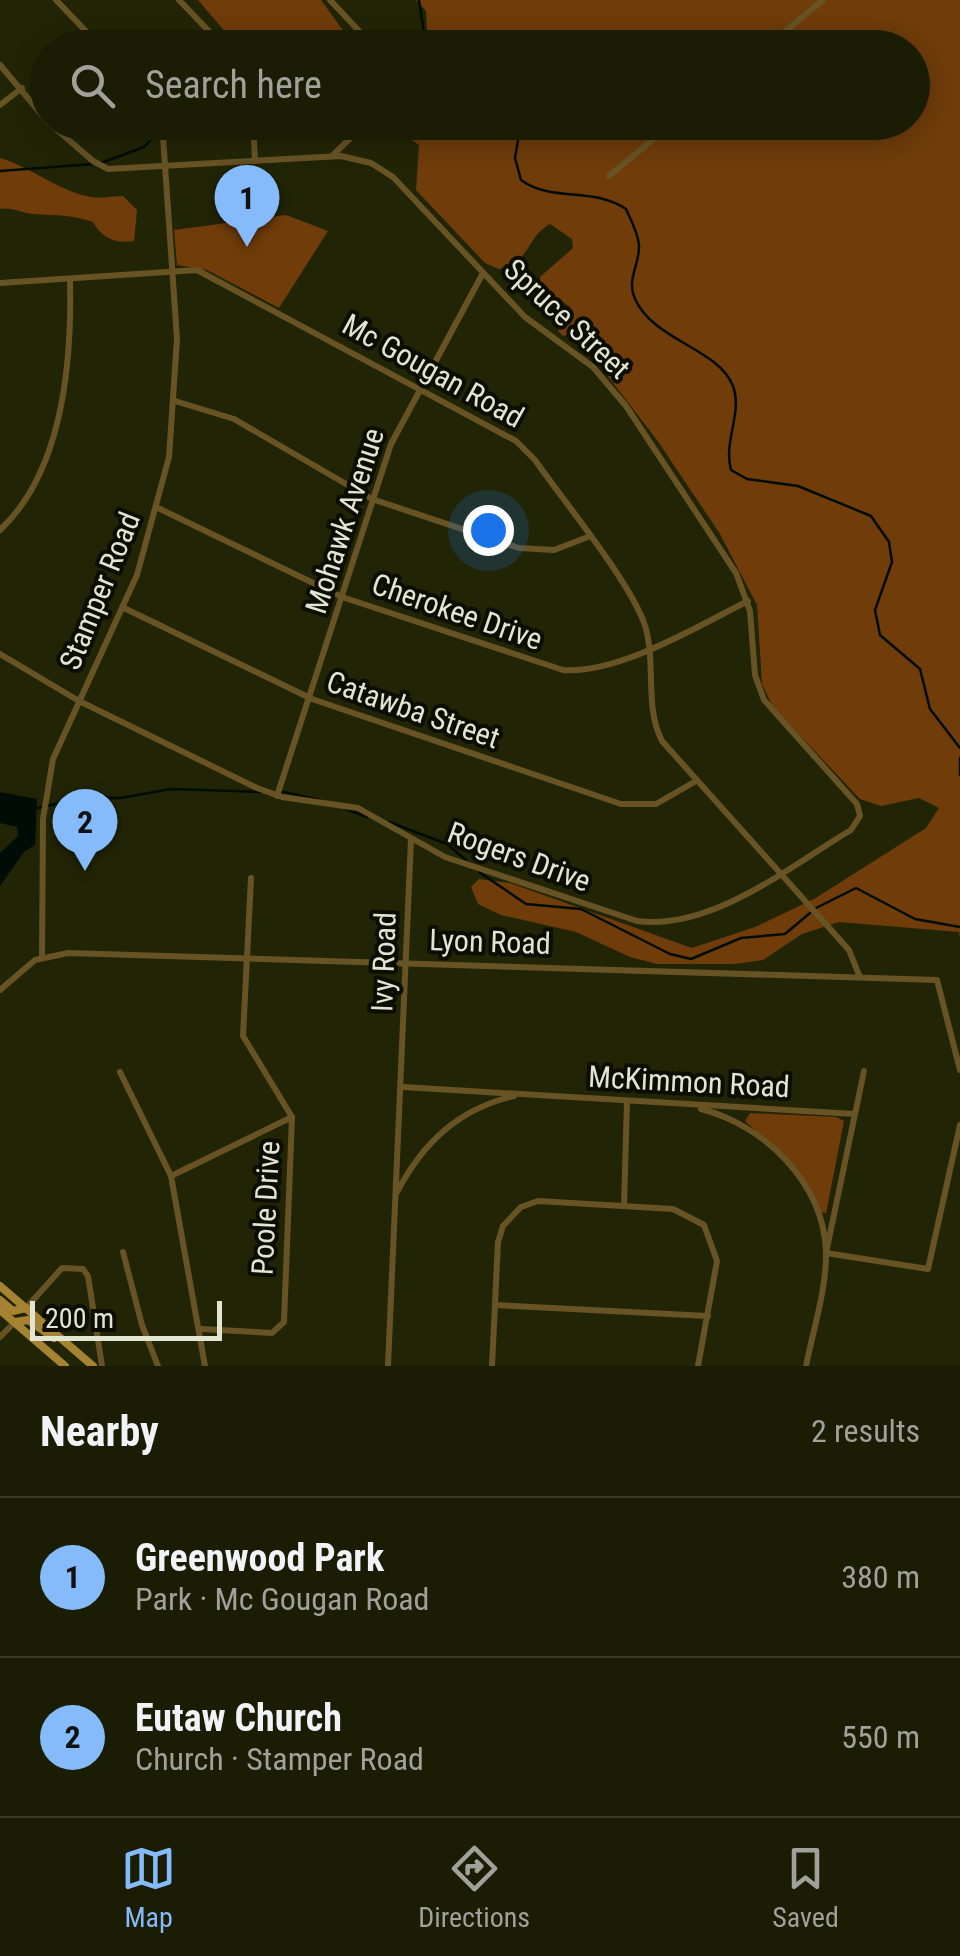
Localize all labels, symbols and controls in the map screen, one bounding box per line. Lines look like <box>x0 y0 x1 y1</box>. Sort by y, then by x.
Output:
search box <box>30 30 930 140</box>
icon: search <box>65 58 120 113</box>
text: Search here <box>145 63 322 107</box>
pin: 1 <box>214 164 280 247</box>
street label: Spruce Street <box>497 252 637 386</box>
street label: Mc Gougan Road <box>337 306 530 435</box>
street label: Mohawk Avenue <box>298 424 391 618</box>
your location <box>463 505 514 556</box>
street label: Stamper Road <box>52 507 147 675</box>
street label: Cherokee Drive <box>368 566 547 657</box>
street label: Catawba Street <box>322 664 504 755</box>
pin: 2 <box>52 788 118 871</box>
street label: Rogers Drive <box>443 815 595 899</box>
street label: Ivy Road <box>364 911 403 1013</box>
street label: Lyon Road <box>429 922 551 961</box>
street label: McKimmon Road <box>587 1059 791 1104</box>
street label: Poole Drive <box>245 1140 286 1276</box>
scale bar <box>30 1296 222 1340</box>
text: 200 m <box>45 1302 114 1335</box>
text: Nearby <box>40 1407 159 1456</box>
text: 2 results <box>811 1412 920 1450</box>
text: Greenwood Park <box>135 1536 384 1580</box>
text: 1 <box>64 1558 81 1596</box>
text: 380 m <box>841 1558 920 1596</box>
text: Park · Mc Gougan Road <box>135 1580 429 1618</box>
text: Eutaw Church <box>135 1696 342 1740</box>
text: 2 <box>64 1718 81 1756</box>
text: 550 m <box>841 1718 920 1756</box>
text: Church · Stamper Road <box>135 1740 424 1778</box>
tab: Map <box>121 1841 176 1934</box>
tab: Directions <box>418 1841 530 1934</box>
tab: Saved <box>772 1841 839 1934</box>

